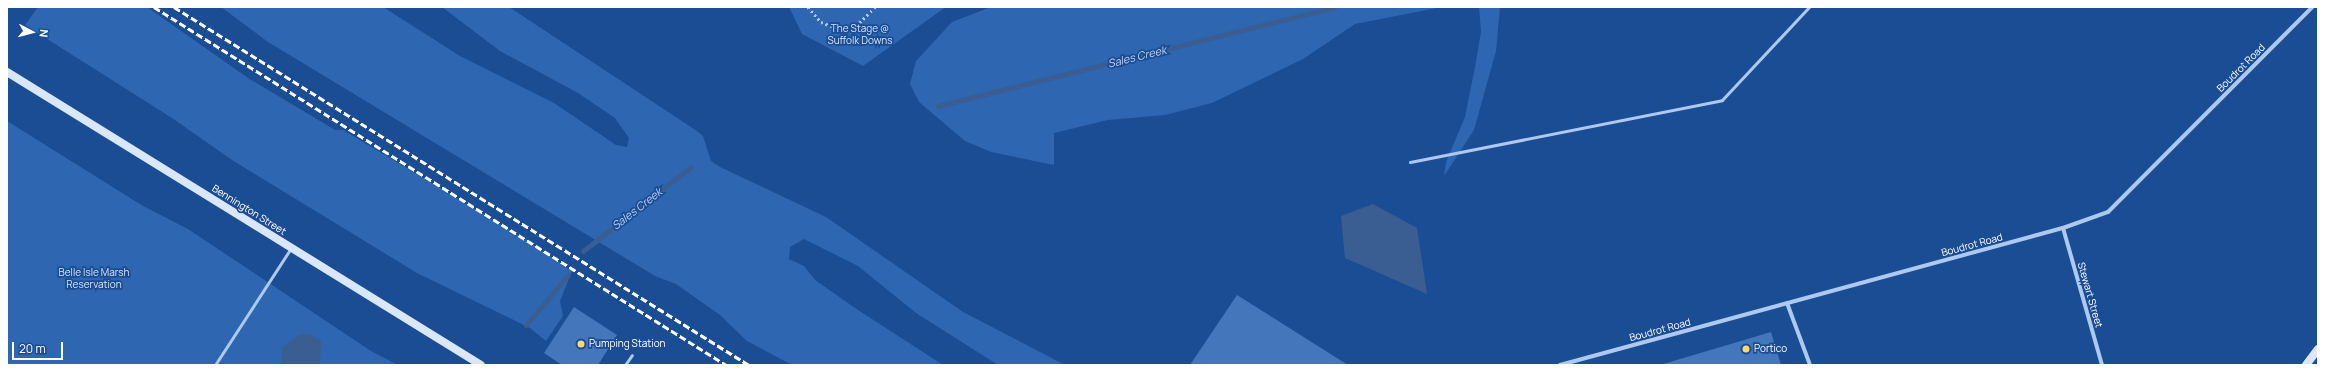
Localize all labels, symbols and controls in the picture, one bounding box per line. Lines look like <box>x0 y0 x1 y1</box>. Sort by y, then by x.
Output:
north arrow <box>12 12 52 52</box>
park label: The Stage @ Suffolk Downs <box>827 22 893 46</box>
text: N <box>37 29 52 38</box>
street label: Boudrot Road <box>2214 41 2268 95</box>
water label: Sales Creek <box>1106 43 1168 71</box>
street label: Bennington Street <box>210 182 288 238</box>
water label: Sales Creek <box>609 185 665 233</box>
street label: Boudrot Road <box>1940 231 2004 259</box>
street label: Stewart Street <box>2075 261 2105 329</box>
park label: Belle Isle Marsh Reservation <box>59 266 129 290</box>
street label: Boudrot Road <box>1628 316 1692 344</box>
scale bar <box>14 334 65 360</box>
place label: Pumping Station <box>589 338 665 350</box>
marker: Pumping Station <box>576 339 586 349</box>
text: 20 m <box>19 340 46 357</box>
place label: Portico <box>1754 343 1787 355</box>
marker: Portico <box>1741 344 1751 354</box>

